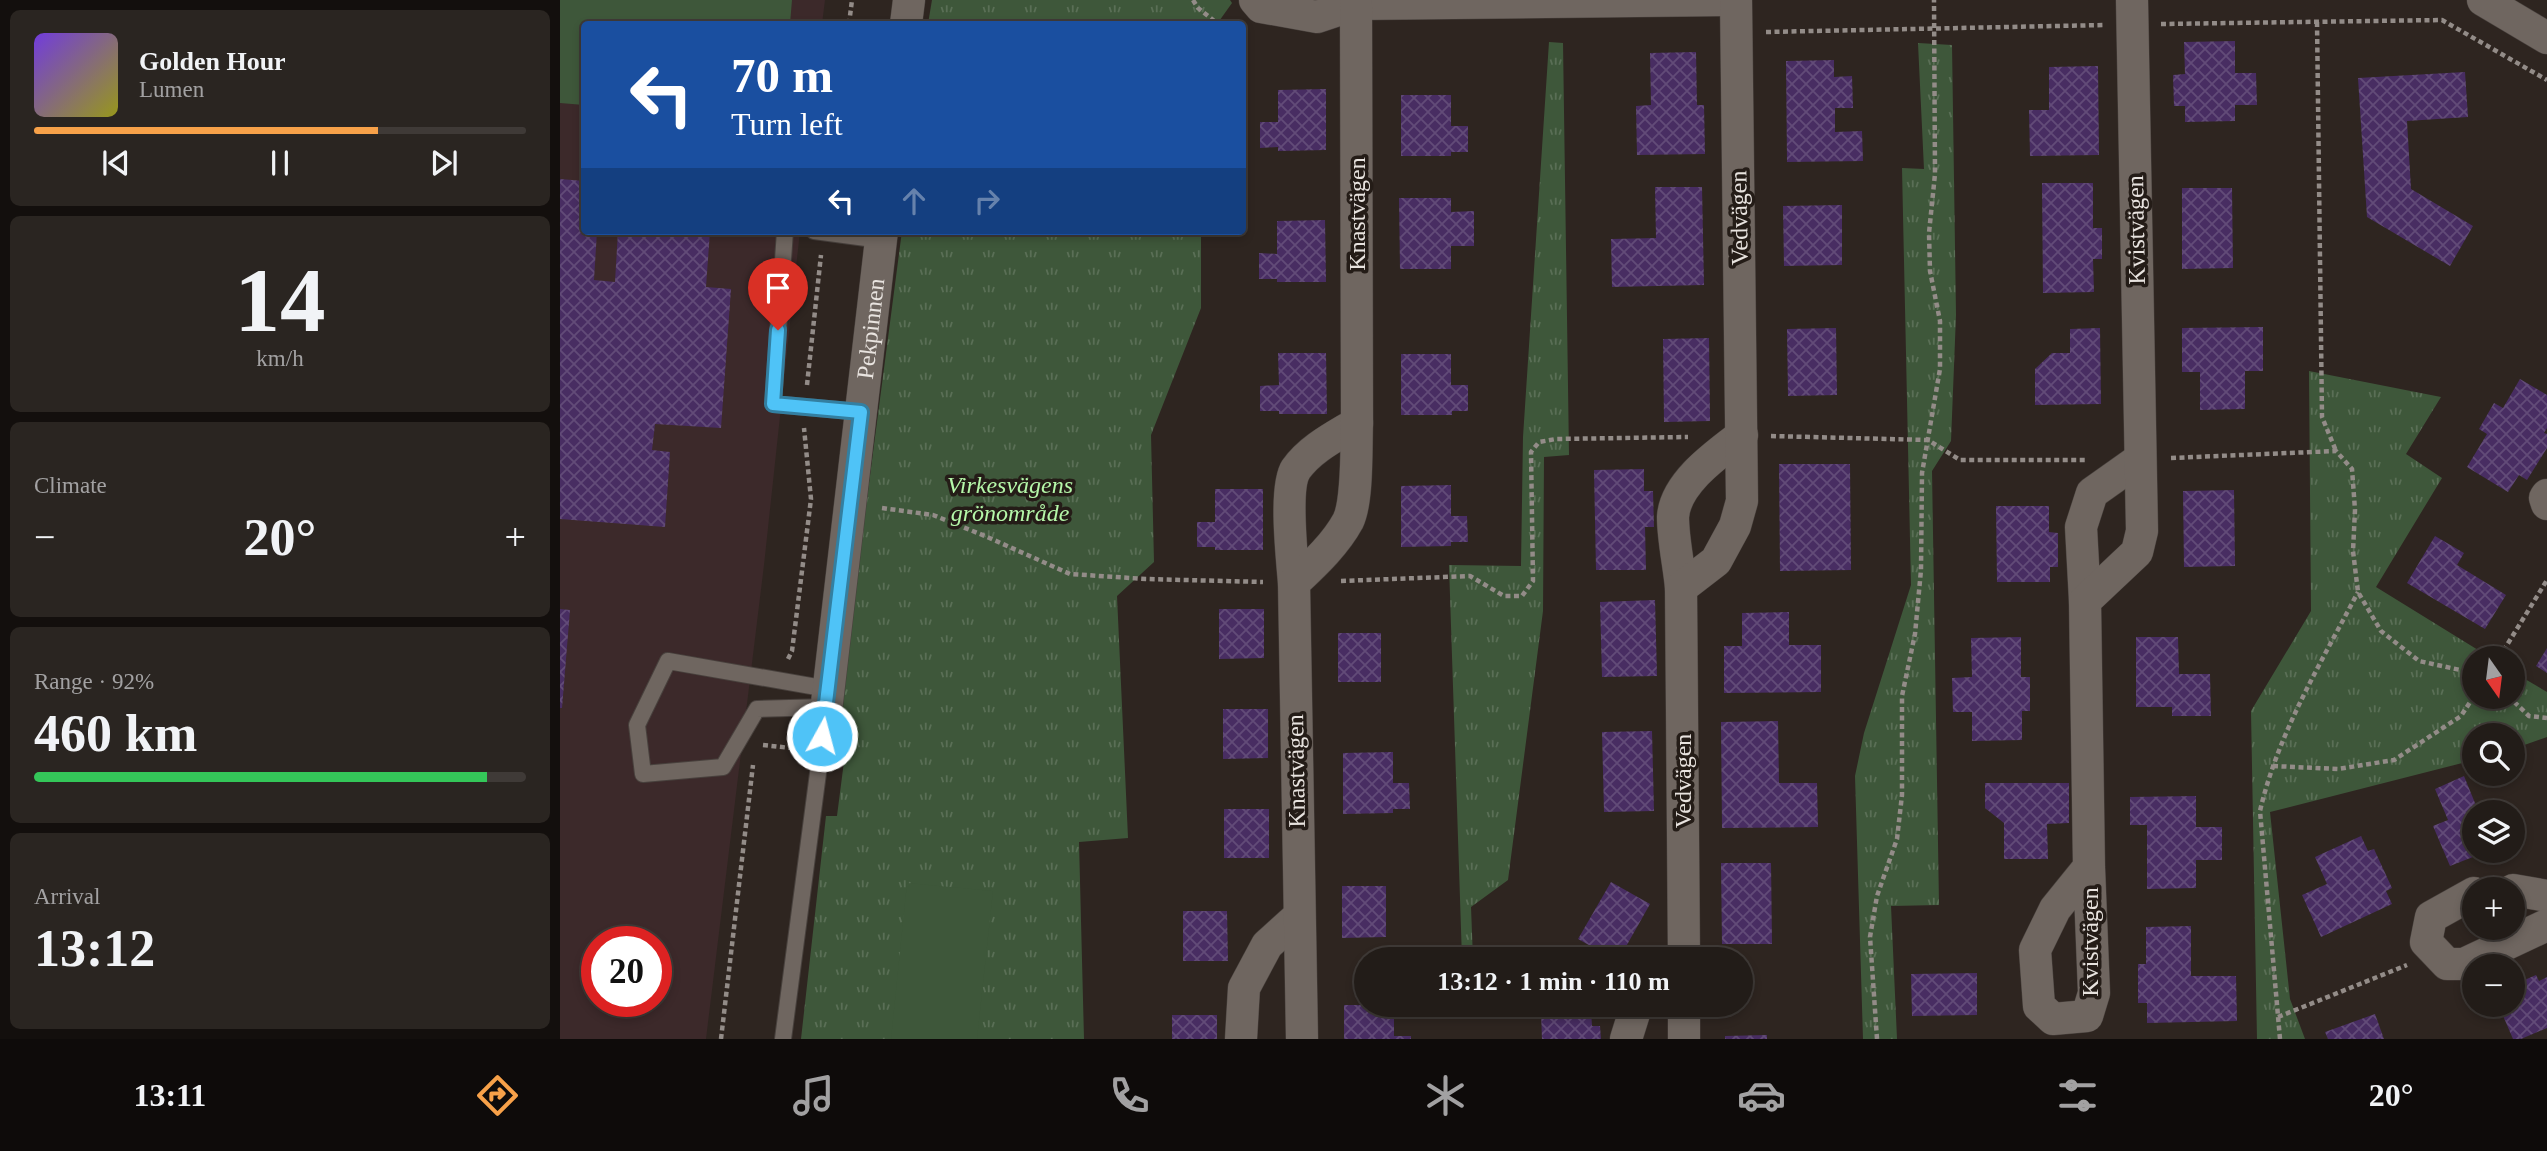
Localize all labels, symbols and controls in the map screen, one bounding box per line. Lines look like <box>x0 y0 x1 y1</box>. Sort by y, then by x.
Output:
text: Golden Hour <box>139 47 286 76</box>
text: 70 m <box>731 48 833 103</box>
icon: left <box>616 49 707 140</box>
text: Lumen <box>139 77 204 102</box>
text: Turn left <box>731 106 843 142</box>
icon: previous <box>97 144 135 182</box>
icon: pause <box>261 144 299 182</box>
icon: next <box>425 144 463 182</box>
street label: Knastvägen <box>1344 157 1370 271</box>
street label: Vedvägen <box>1725 170 1753 266</box>
street label: Kvistvägen <box>2122 175 2150 285</box>
icon: left <box>822 182 860 220</box>
icon: ahead <box>895 182 933 220</box>
icon: right <box>968 182 1006 220</box>
text: 14 <box>235 250 326 351</box>
pin <box>748 258 808 330</box>
icon: arrive <box>759 269 797 307</box>
street label: Pekpinnen <box>852 277 889 380</box>
text: km/h <box>256 346 304 371</box>
park label: Virkesvägens grönområde <box>947 472 1073 526</box>
text: Climate <box>34 473 107 498</box>
text: 20° <box>244 509 316 566</box>
text: − <box>34 516 55 558</box>
text: + <box>505 516 526 558</box>
north arrow <box>2462 646 2525 709</box>
map controls <box>2462 646 2525 1017</box>
text: Range · 92% <box>34 669 154 694</box>
position arrow <box>785 699 859 773</box>
text: 460 km <box>34 705 197 762</box>
street label: Knastvägen <box>1282 714 1310 828</box>
button: search <box>2462 723 2525 786</box>
street label: Vedvägen <box>1670 734 1696 828</box>
button: layers <box>2462 800 2525 863</box>
button: + <box>2462 877 2525 940</box>
text: Arrival <box>34 884 100 909</box>
street label: Kvistvägen <box>2077 887 2103 997</box>
text: 13:12 <box>34 920 155 977</box>
speed limit sign: 20 <box>581 926 672 1017</box>
button: − <box>2462 954 2525 1017</box>
text: 13:12 · 1 min · 110 m <box>1437 967 1670 996</box>
icon: directions <box>473 1071 522 1120</box>
icon: music <box>789 1071 838 1120</box>
icon: phone <box>1105 1071 1154 1120</box>
icon: climate <box>1421 1071 1470 1120</box>
icon: car <box>1737 1071 1786 1120</box>
icon: filters <box>2053 1071 2102 1120</box>
text: 13:11 <box>133 1077 206 1113</box>
text: 20° <box>2369 1077 2413 1113</box>

